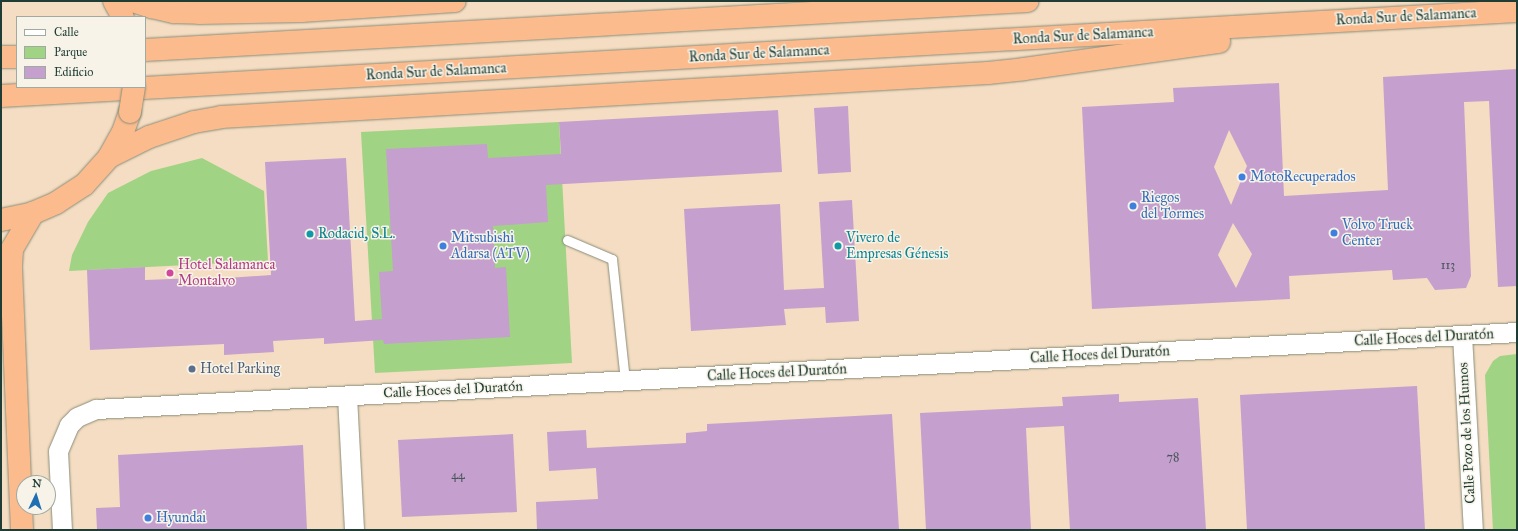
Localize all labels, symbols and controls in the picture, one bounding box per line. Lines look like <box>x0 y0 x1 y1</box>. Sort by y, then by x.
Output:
street label: Ronda Sur de Salamanca <box>1335 5 1477 29</box>
legend <box>16 16 146 88</box>
street label: Ronda Sur de Salamanca <box>1012 24 1154 48</box>
text: Calle <box>54 25 79 39</box>
street label: Ronda Sur de Salamanca <box>688 42 830 66</box>
text: Parque <box>54 45 87 59</box>
street label: Ronda Sur de Salamanca <box>365 60 507 84</box>
text: Edificio <box>54 65 93 79</box>
place label: MotoRecuperados <box>1250 169 1356 185</box>
marker: MotoRecuperados <box>1237 172 1247 182</box>
place label: Riegos del Tormes <box>1141 190 1204 222</box>
marker: Riegos del Tormes <box>1128 201 1138 211</box>
place label: Volvo Truck Center <box>1342 217 1413 250</box>
place label: Rodacid, S.L. <box>318 226 395 242</box>
marker: Volvo Truck Center <box>1329 228 1339 238</box>
marker: Rodacid, S.L. <box>305 229 315 239</box>
place label: Mitsubishi Adarsa (ATV) <box>451 230 530 262</box>
place label: Vivero de Empresas Génesis <box>846 230 948 262</box>
marker: Mitsubishi Adarsa (ATV) <box>438 241 448 251</box>
marker: Vivero de Empresas Génesis <box>833 241 843 251</box>
place label: Hotel Salamanca Montalvo <box>178 257 275 290</box>
house number: 113 <box>1441 259 1455 273</box>
marker: Hotel Salamanca Montalvo <box>165 268 175 278</box>
street label: Calle Hoces del Duratón <box>1354 326 1494 350</box>
street label: Calle Hoces del Duratón <box>1030 343 1170 367</box>
place label: Hotel Parking <box>200 361 280 377</box>
street label: Calle Hoces del Duratón <box>707 361 847 385</box>
street label: Calle Pozo de los Humos <box>1455 362 1479 504</box>
marker: Hotel Parking <box>187 364 197 374</box>
street label: Calle Hoces del Duratón <box>383 378 523 402</box>
house number: 78 <box>1167 451 1179 465</box>
house number: 44 <box>451 469 465 483</box>
north arrow <box>16 475 56 515</box>
text: N <box>32 477 42 490</box>
place label: Hyundai <box>156 510 206 526</box>
marker: Hyundai <box>143 513 153 523</box>

